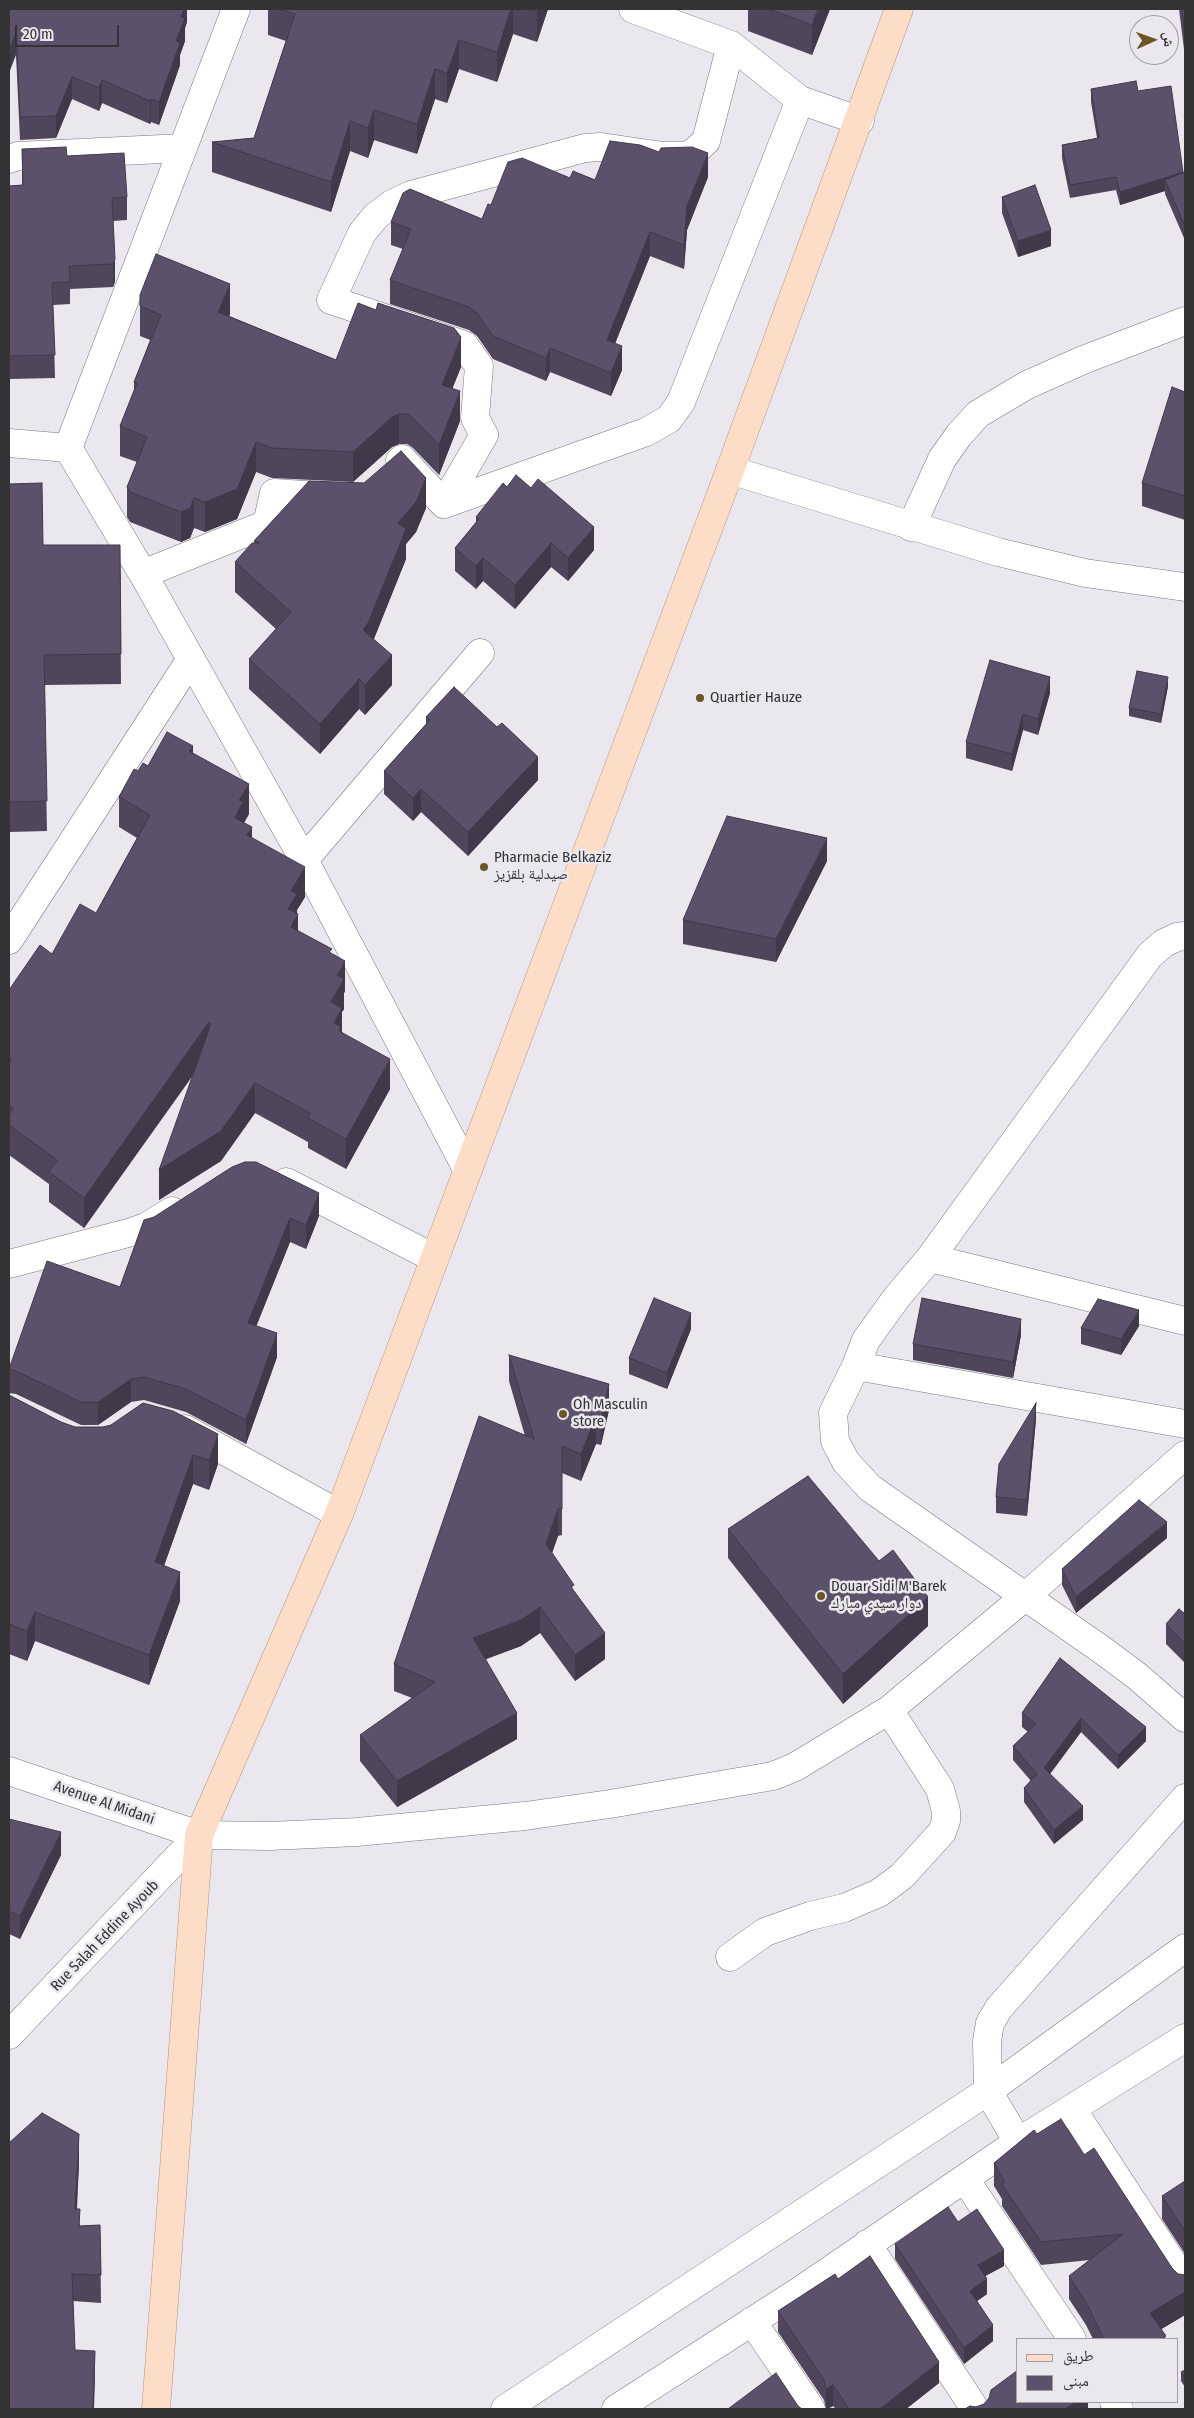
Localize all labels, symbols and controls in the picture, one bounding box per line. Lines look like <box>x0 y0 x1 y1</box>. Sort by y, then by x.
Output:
scale bar <box>18 15 121 47</box>
north arrow <box>1129 15 1179 65</box>
text: 20 m <box>23 25 53 43</box>
text: ش <box>1160 32 1177 47</box>
place label: Quartier Hauze <box>710 689 802 707</box>
marker: Quartier Hauze <box>694 692 706 704</box>
place label: Pharmacie Belkaziz صيدلية بلقزيز <box>494 849 611 884</box>
marker: Pharmacie Belkaziz صيدلية بلقزيز <box>478 861 490 873</box>
place label: Oh Masculin store <box>573 1396 648 1431</box>
marker: Oh Masculin store <box>557 1408 569 1420</box>
place label: Douar Sidi M'Barek دوار سيدي مبارك <box>831 1578 947 1613</box>
marker: Douar Sidi M'Barek دوار سيدي مبارك <box>815 1590 827 1602</box>
street label: Avenue Al Midani <box>51 1777 157 1829</box>
street label: Rue Salah Eddine Ayoub <box>47 1877 163 1995</box>
legend <box>1016 2338 1179 2403</box>
text: طريق <box>1063 2347 1094 2365</box>
text: مبنى <box>1063 2372 1089 2390</box>

